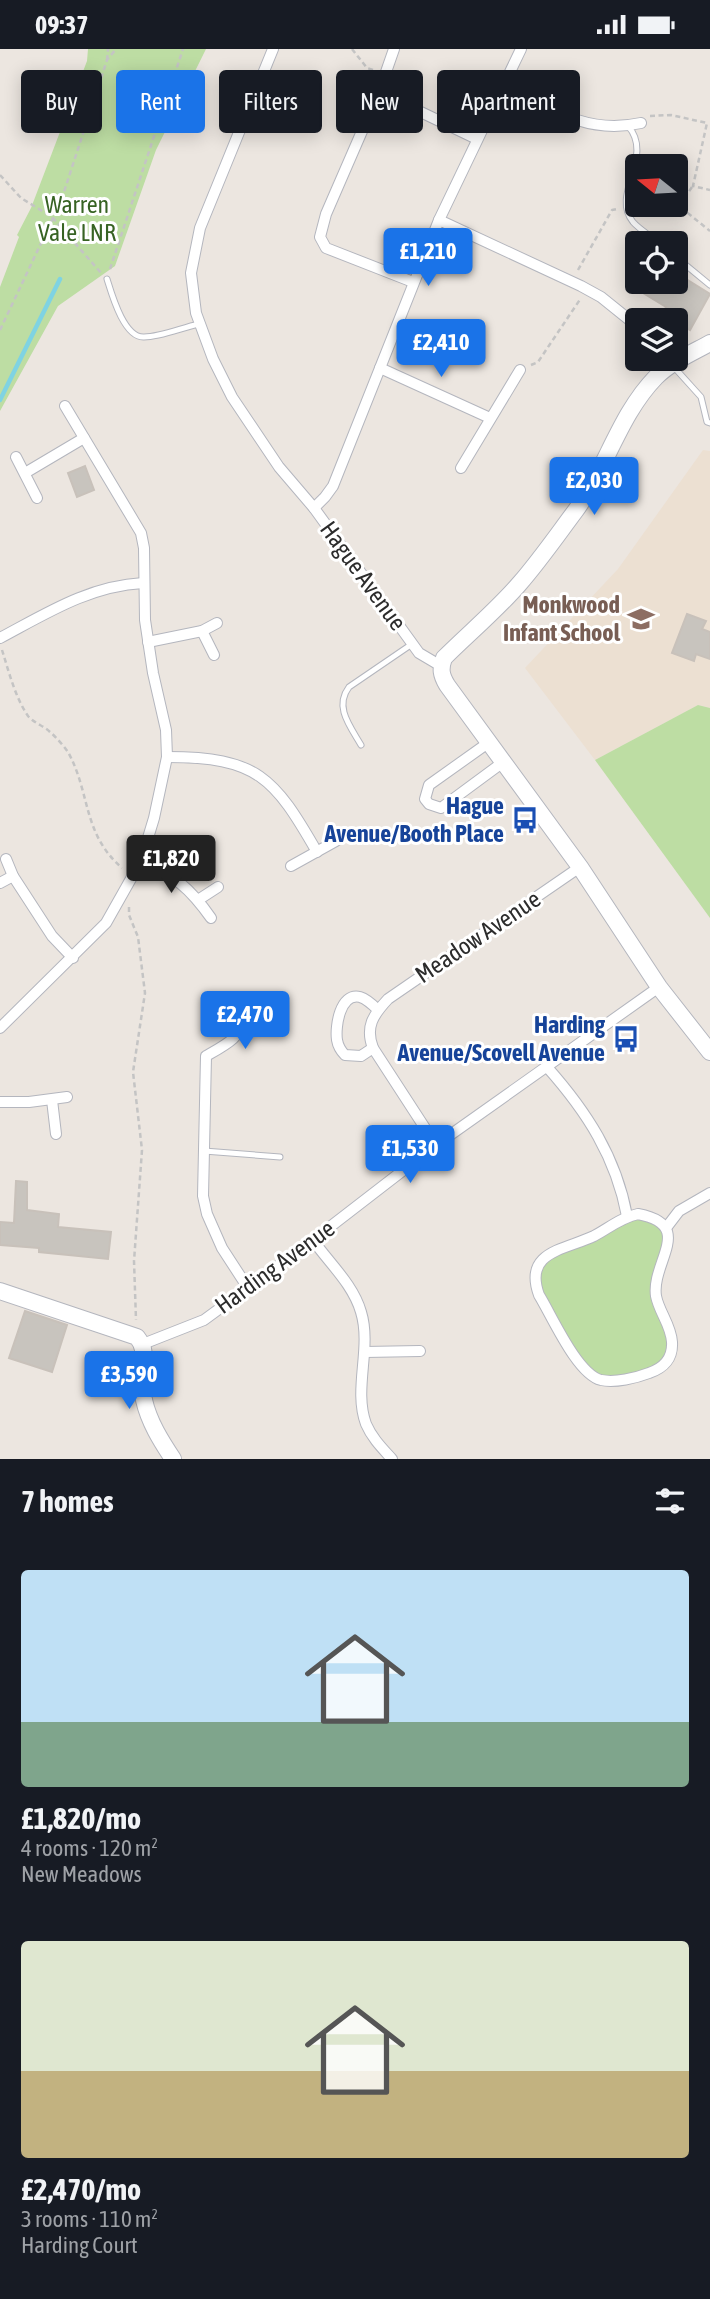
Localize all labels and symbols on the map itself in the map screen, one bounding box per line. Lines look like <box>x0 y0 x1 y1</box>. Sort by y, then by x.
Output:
north arrow <box>625 154 688 217</box>
park label: Warren Vale LNR <box>38 191 116 246</box>
pin: £1,210 <box>371 229 485 288</box>
pin: £2,410 <box>384 319 498 379</box>
pin: £2,030 <box>537 457 651 517</box>
street label: Hague Avenue <box>315 516 412 635</box>
place label: Monkwood Infant School <box>503 591 621 646</box>
school or university icon: Monkwood Infant School <box>626 604 656 634</box>
place label: Hague Avenue/Booth Place <box>324 792 504 847</box>
bus stop icon: Hague Avenue/Booth Place <box>510 805 540 835</box>
pin: £1,820 <box>114 835 228 895</box>
street label: Meadow Avenue <box>410 885 545 988</box>
pin: £2,470 <box>188 991 302 1051</box>
place label: Harding Avenue/Scovell Avenue <box>396 1011 606 1066</box>
bus stop icon: Harding Avenue/Scovell Avenue <box>611 1024 641 1054</box>
pin: £1,530 <box>353 1125 467 1185</box>
street label: Harding Avenue <box>210 1214 340 1319</box>
pin: £3,590 <box>72 1351 186 1411</box>

